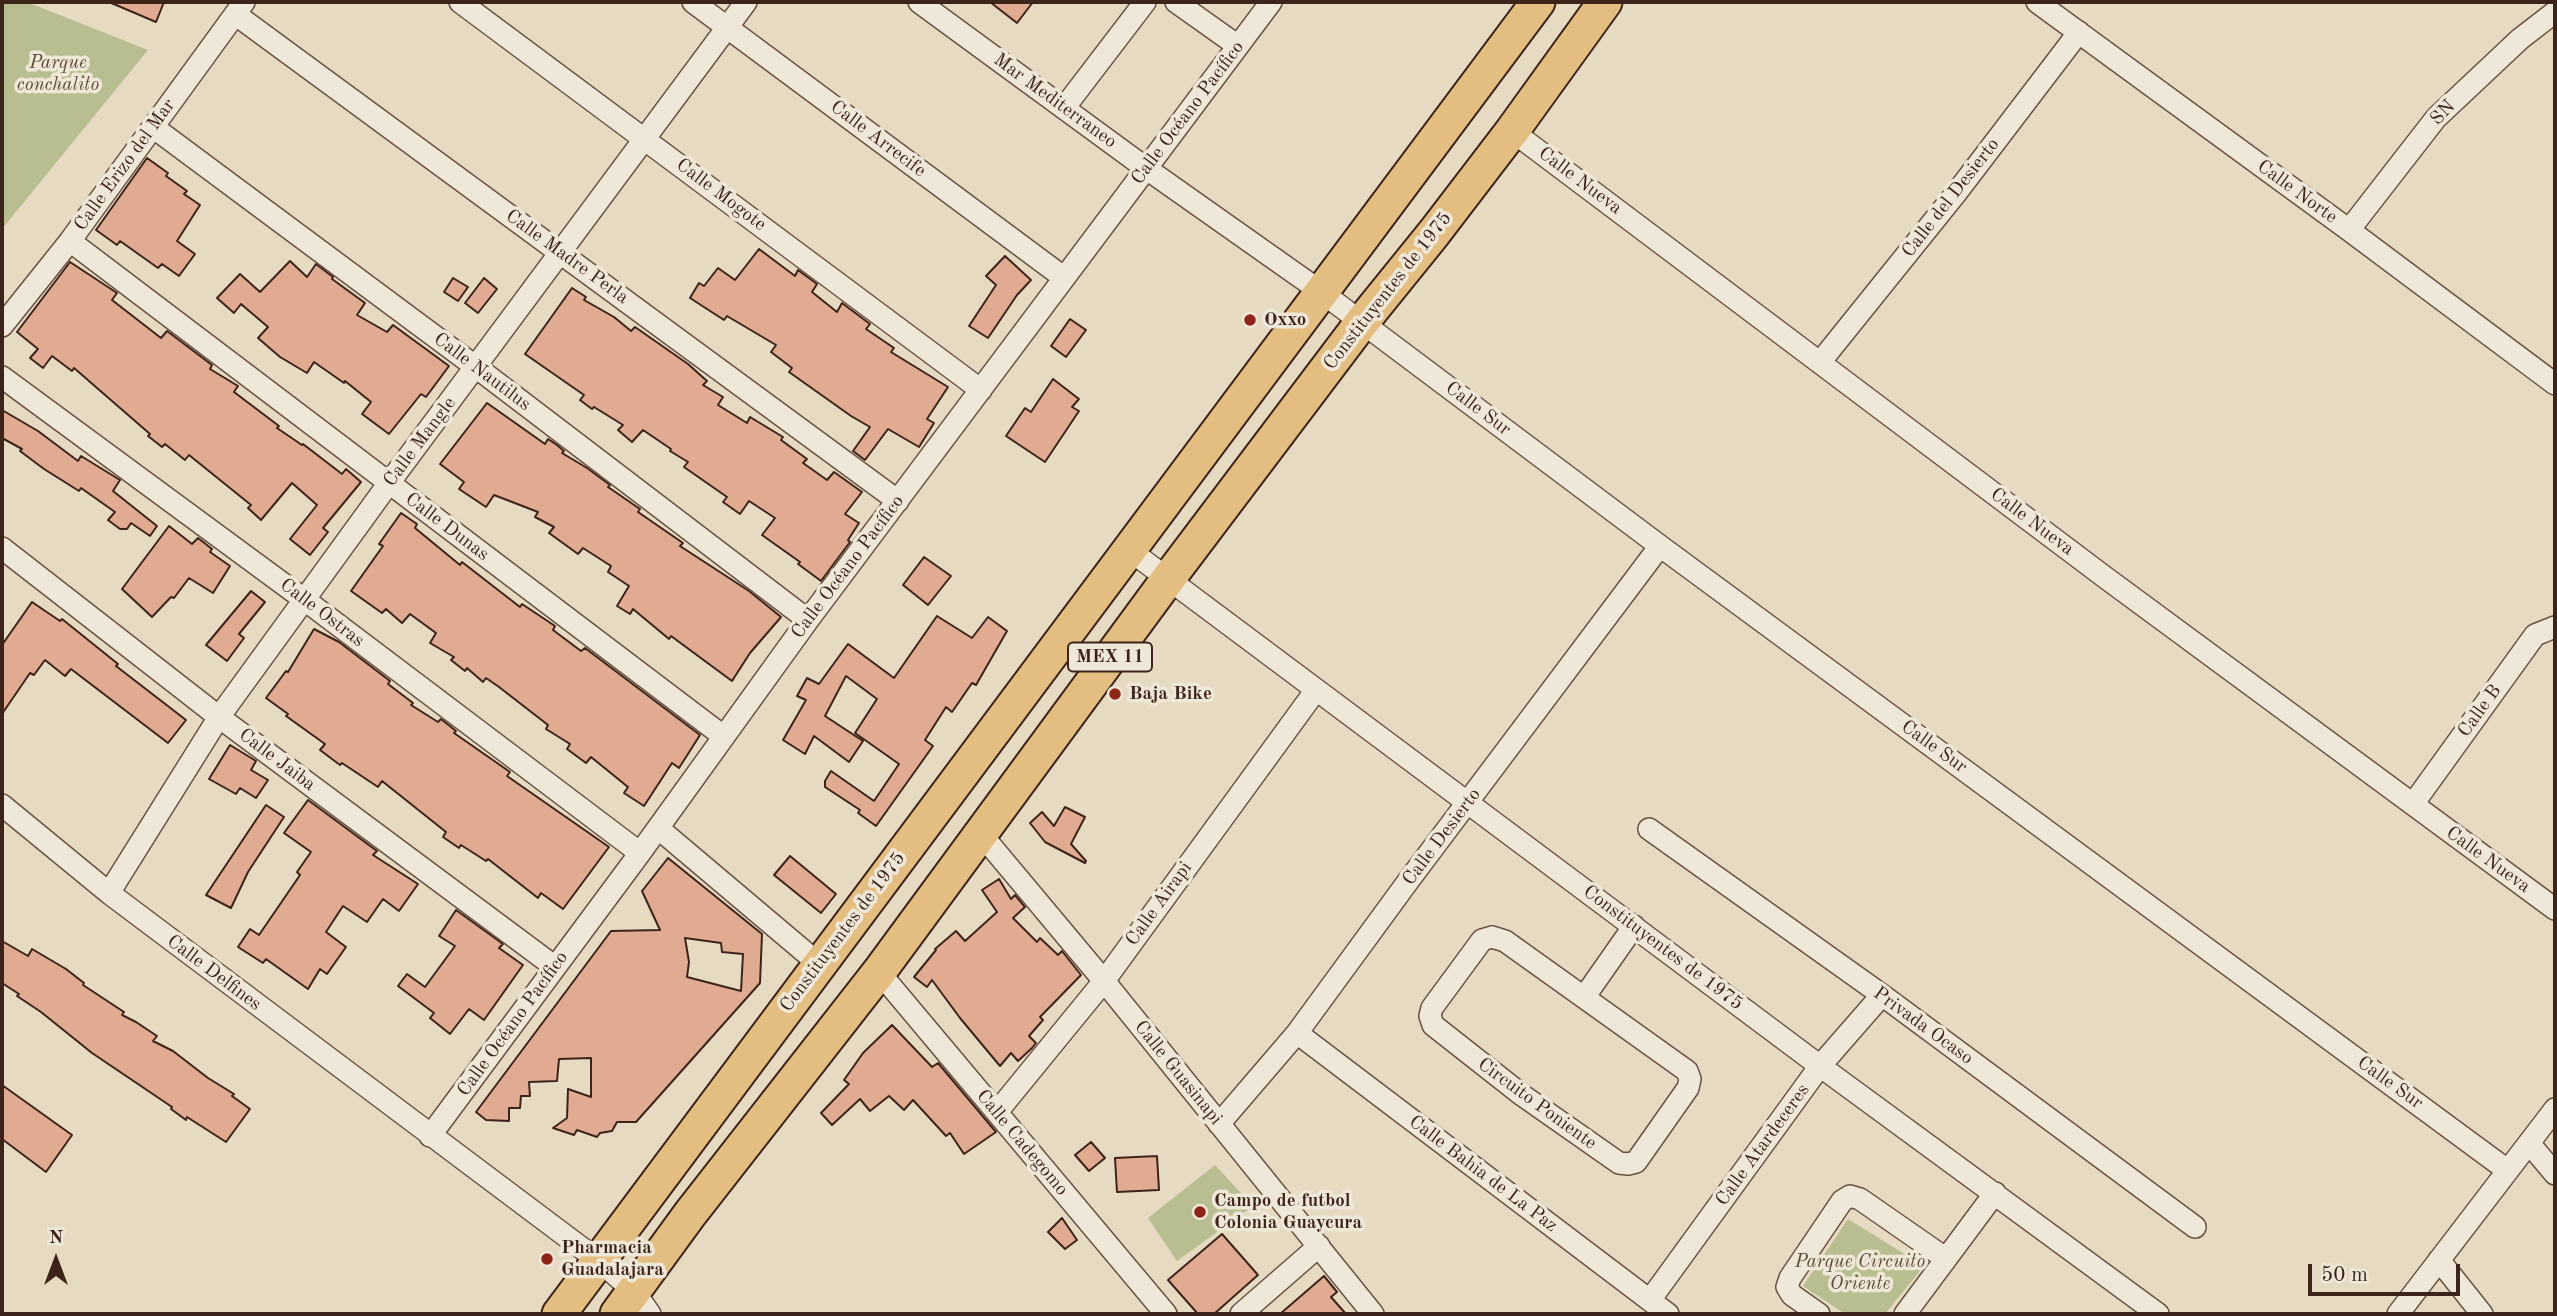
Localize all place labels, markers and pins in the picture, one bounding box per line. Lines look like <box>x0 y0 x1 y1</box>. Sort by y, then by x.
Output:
place label: Oxxo <box>1264 309 1306 331</box>
marker: Oxxo <box>1242 312 1258 328</box>
place label: Baja Bike <box>1129 683 1212 705</box>
marker: Baja Bike <box>1107 686 1123 702</box>
place label: Campo de futbol Colonia Guaycura <box>1214 1190 1362 1234</box>
marker: Campo de futbol Colonia Guaycura <box>1192 1204 1208 1220</box>
place label: Pharmacia Guadalajara <box>561 1237 664 1281</box>
marker: Pharmacia Guadalajara <box>539 1251 555 1267</box>

